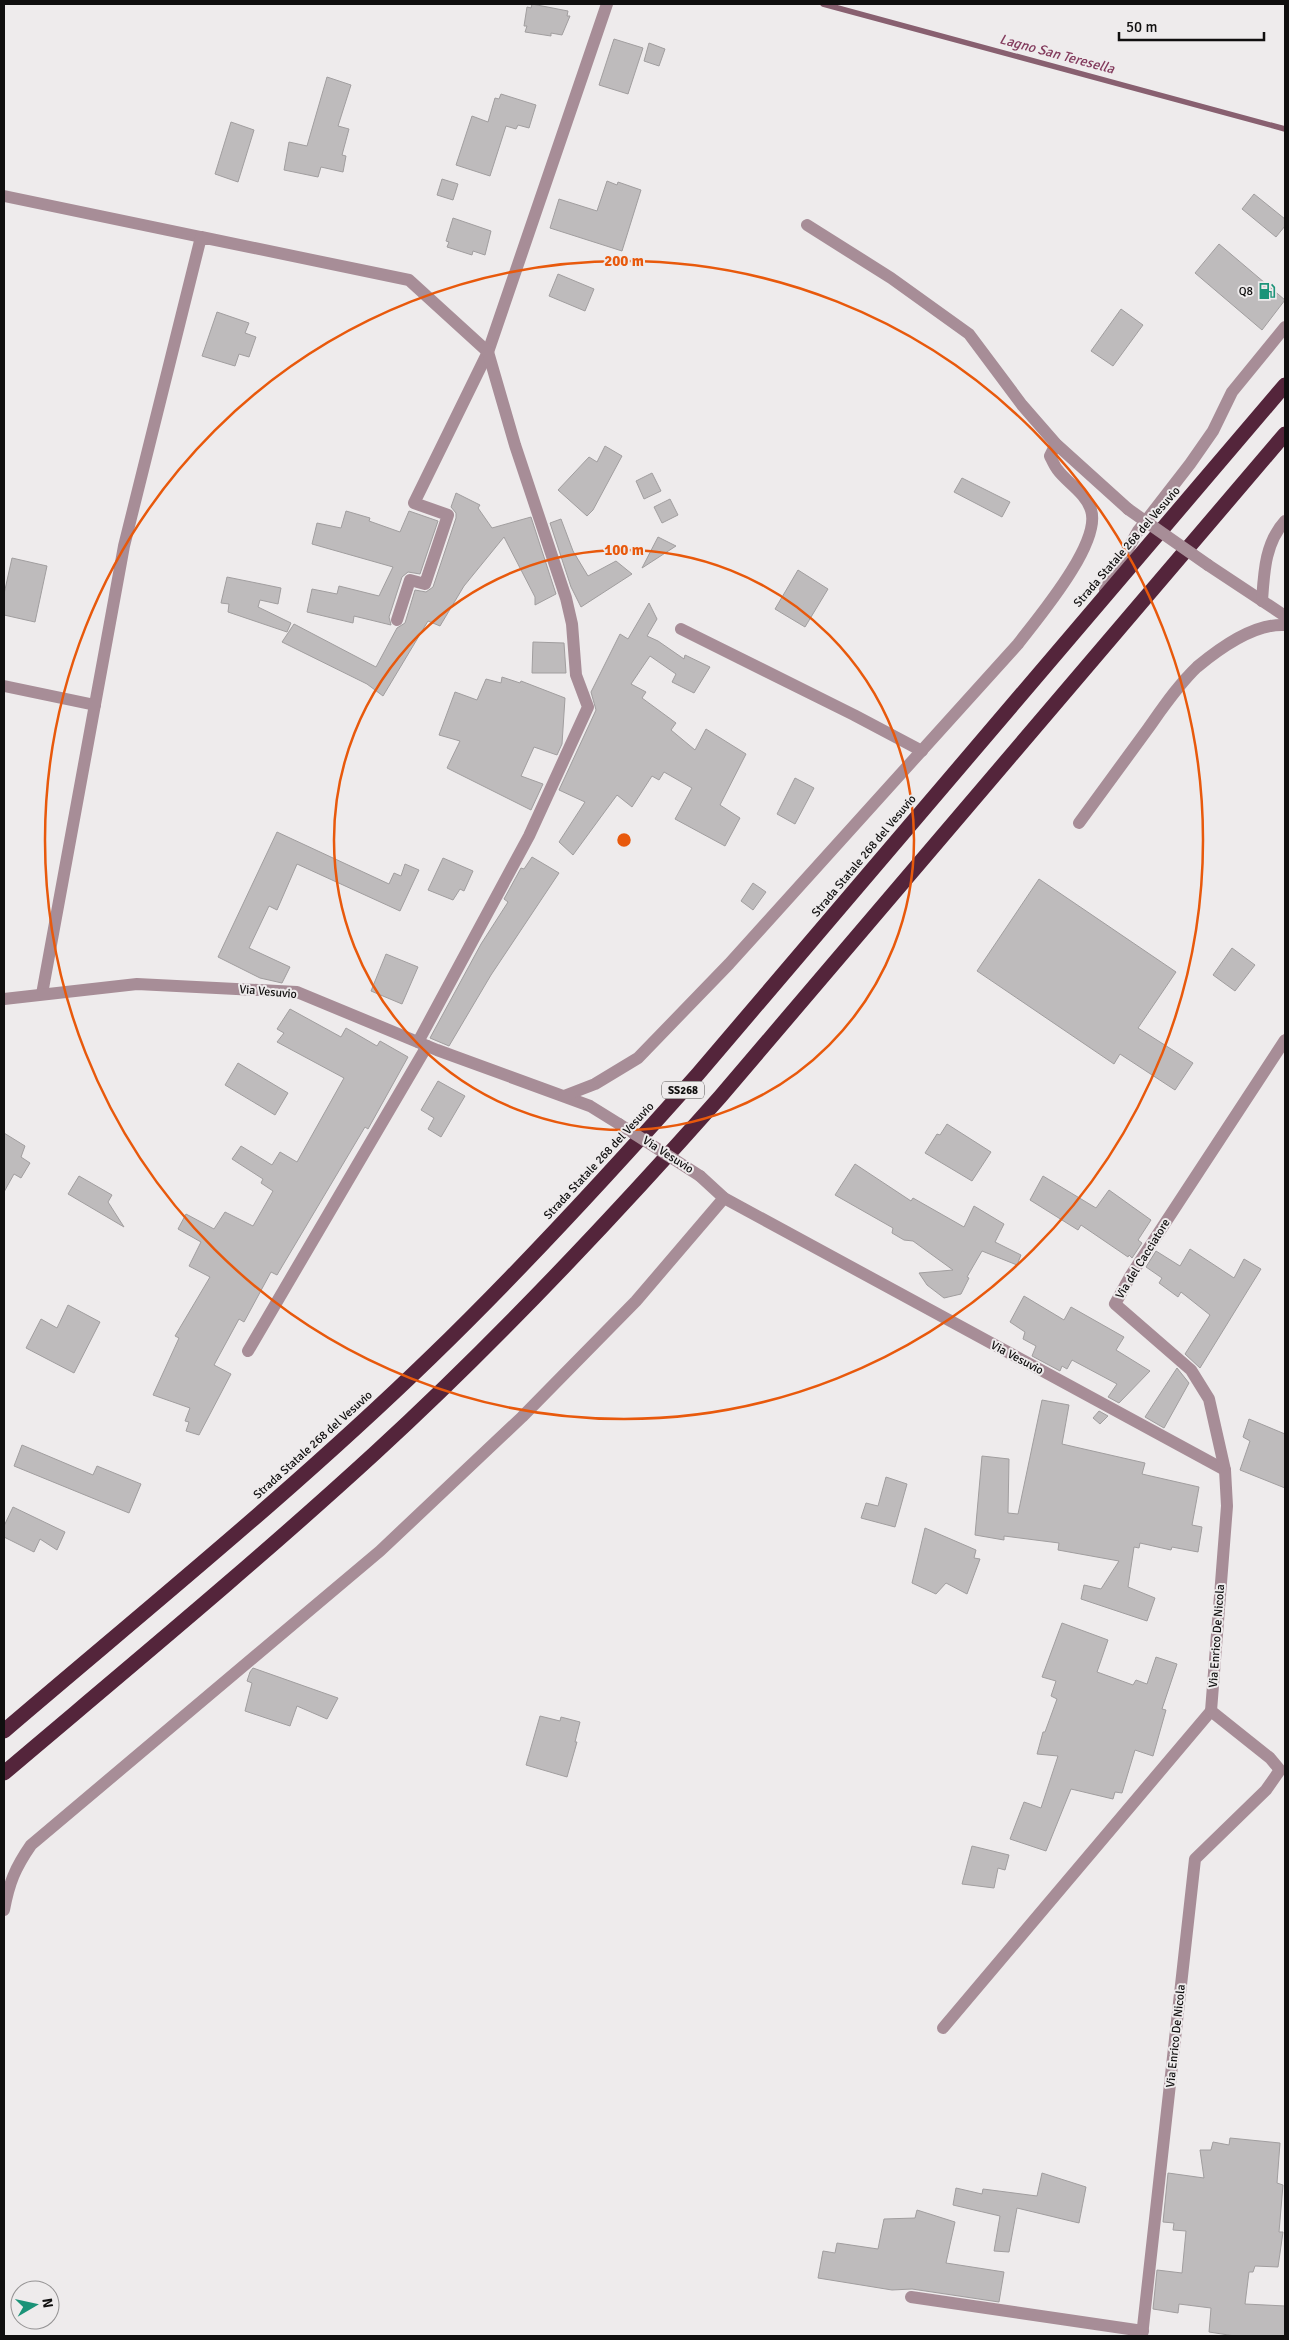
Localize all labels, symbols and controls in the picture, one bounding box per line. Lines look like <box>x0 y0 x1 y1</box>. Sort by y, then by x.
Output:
scale bar <box>1119 10 1264 42</box>
text: 50 m <box>1126 18 1157 36</box>
water label: Lagno San Teresella <box>998 31 1117 78</box>
text: 200 m <box>604 252 644 270</box>
fuel station icon: Q8 <box>1257 281 1277 301</box>
place label: Q8 <box>1239 284 1253 299</box>
street label: Strada Statale 268 del Vesuvio <box>1071 484 1183 610</box>
text: 100 m <box>604 541 644 559</box>
street label: Strada Statale 268 del Vesuvio <box>808 792 920 920</box>
centre of rings <box>615 831 633 849</box>
street label: Via Vesuvio <box>239 982 297 1002</box>
road number: SS268 <box>662 1082 704 1098</box>
street label: Strada Statale 268 del Vesuvio <box>541 1099 657 1223</box>
street label: Via Vesuvio <box>640 1133 696 1177</box>
street label: Via del Cacciatore <box>1112 1216 1174 1302</box>
street label: Via Vesuvio <box>988 1338 1046 1378</box>
street label: Strada Statale 268 del Vesuvio <box>250 1388 376 1502</box>
street label: Via Enrico De Nicola <box>1206 1584 1228 1688</box>
street label: Via Enrico De Nicola <box>1163 1984 1189 2088</box>
north arrow <box>10 2280 60 2330</box>
text: N <box>38 2297 57 2309</box>

